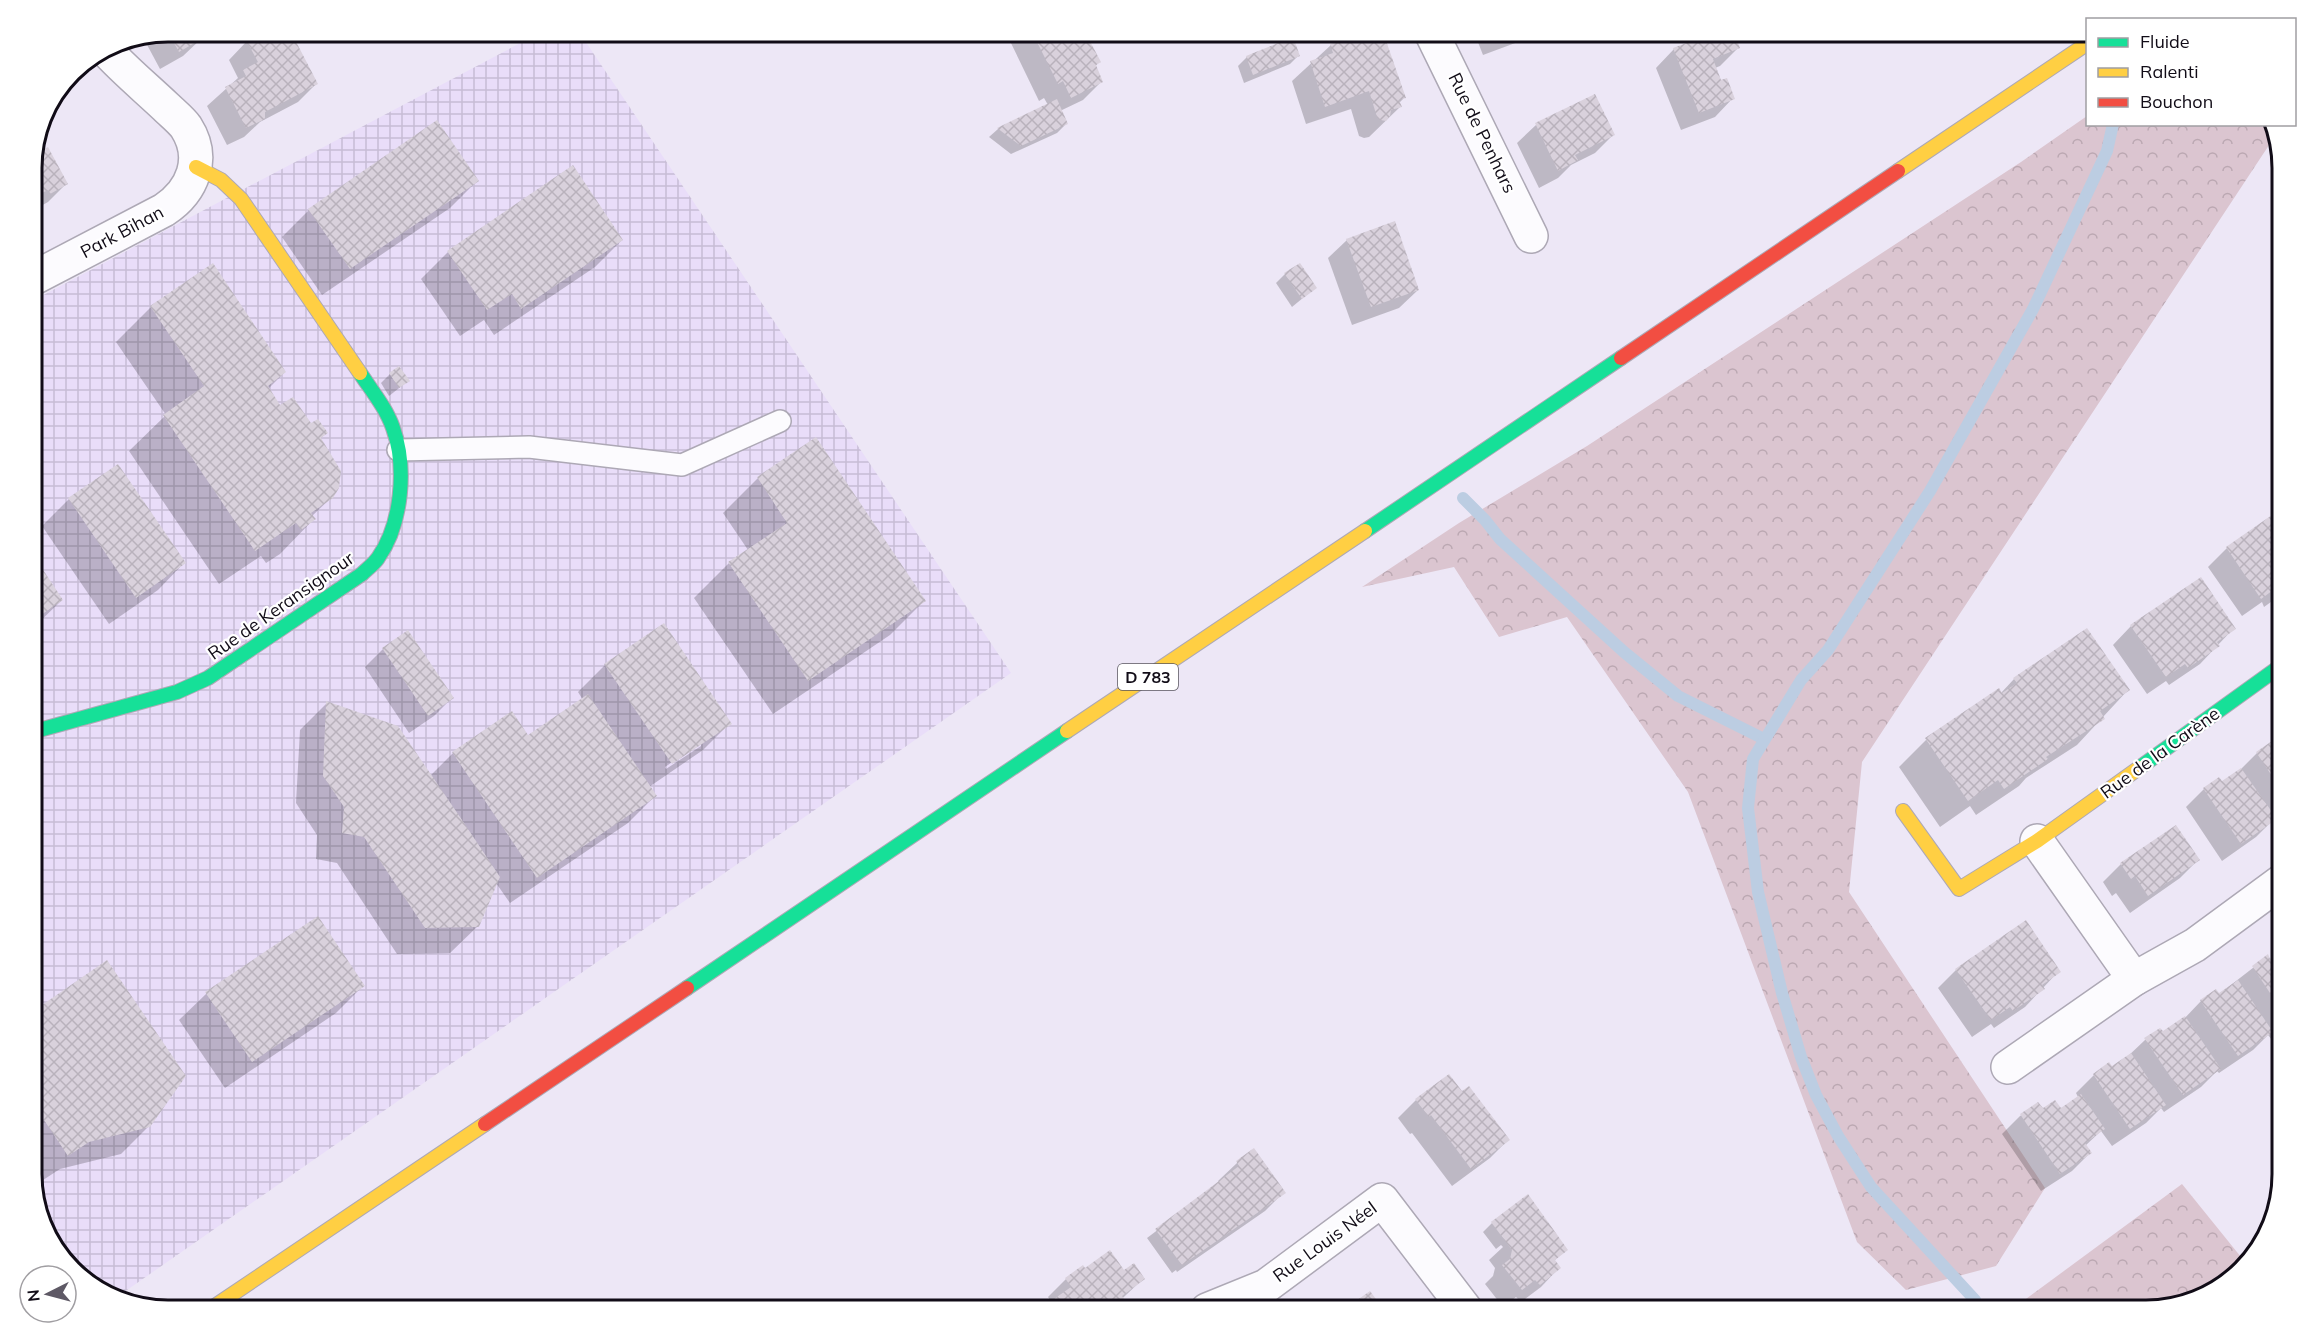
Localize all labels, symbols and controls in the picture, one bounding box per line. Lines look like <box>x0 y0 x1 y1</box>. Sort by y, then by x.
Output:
legend <box>2086 18 2296 126</box>
text: Fluide <box>2140 30 2190 53</box>
text: Ralenti <box>2140 60 2198 83</box>
street label: Rue de Penhars <box>1443 69 1522 197</box>
text: Bouchon <box>2140 90 2213 113</box>
street label: Park Bihan <box>76 200 167 263</box>
street label: Rue de Keransignour <box>203 546 359 665</box>
road number: D 783 <box>1118 664 1178 690</box>
street label: Rue de la Carène <box>2096 702 2224 804</box>
street label: Rue Louis Néel <box>1268 1196 1381 1287</box>
north arrow <box>18 1264 78 1324</box>
text: N <box>23 1289 44 1303</box>

